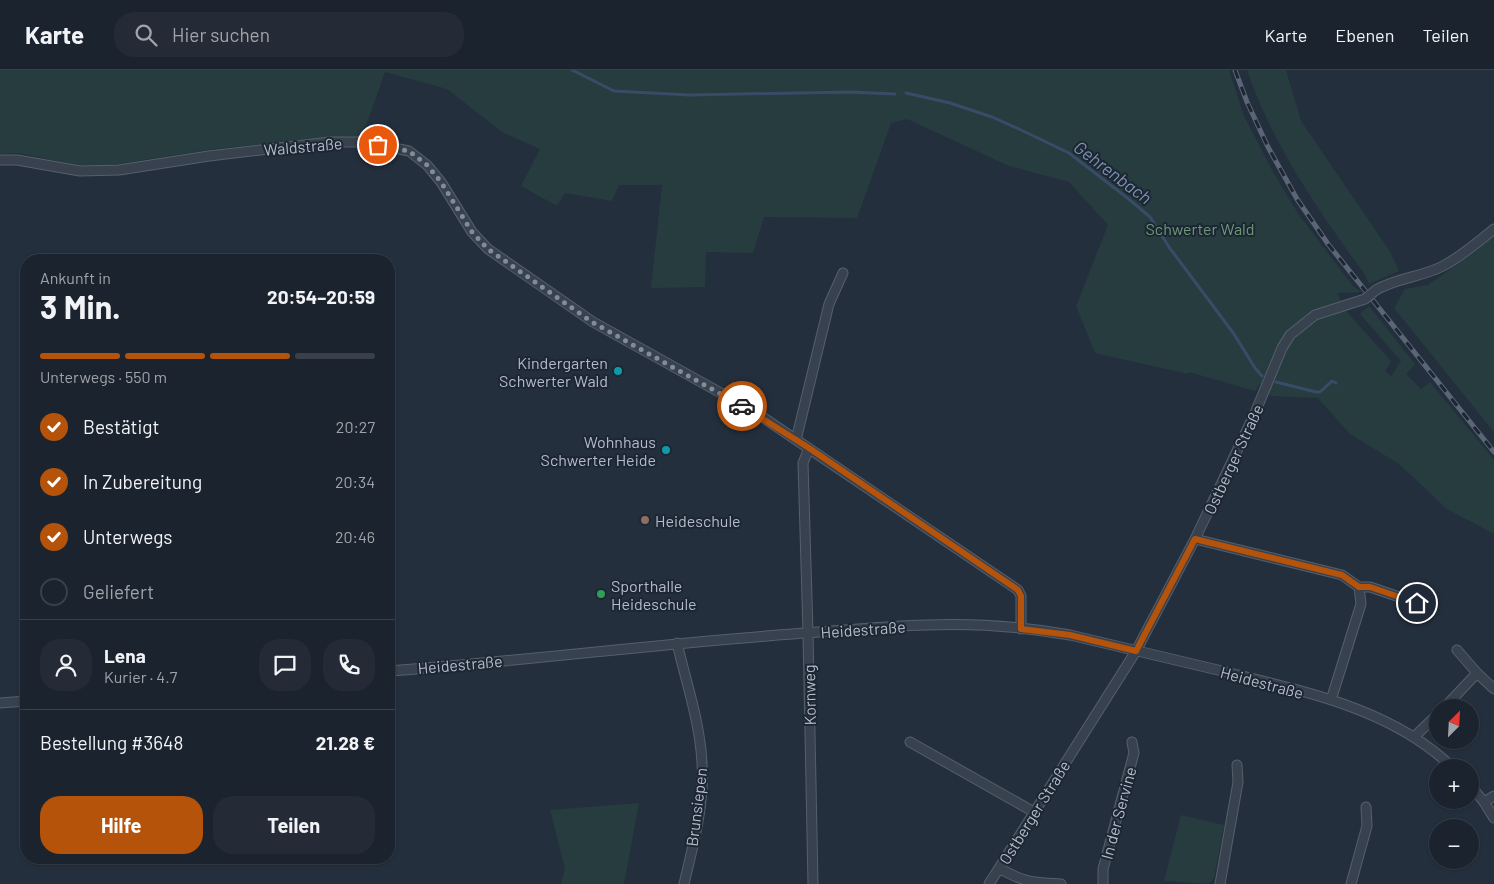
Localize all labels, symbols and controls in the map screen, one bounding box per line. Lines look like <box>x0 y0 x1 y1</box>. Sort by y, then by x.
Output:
search box <box>114 12 464 57</box>
text: Karte <box>25 20 84 49</box>
icon: search <box>132 21 160 49</box>
text: Hier suchen <box>172 23 270 46</box>
text: Karte <box>1264 24 1307 46</box>
text: Ebenen <box>1335 24 1394 46</box>
text: Teilen <box>1422 24 1469 46</box>
pin <box>357 124 399 166</box>
icon: bag <box>364 131 392 159</box>
street label: Waldstraße <box>263 133 343 159</box>
water label: Gehrenbach <box>1070 136 1156 208</box>
park label: Schwerter Wald <box>1146 219 1255 238</box>
text: Ankunft in <box>40 268 111 287</box>
text: 20:54–20:59 <box>267 285 375 308</box>
text: 3 Min. <box>40 287 121 325</box>
place label: Kindergarten Schwerter Wald <box>499 353 608 390</box>
marker: Kindergarten Schwerter Wald <box>612 365 624 377</box>
text: Unterwegs · 550 m <box>40 367 167 386</box>
courier <box>717 381 767 431</box>
icon: car <box>728 392 756 420</box>
street label: Ostberger Straße <box>1199 401 1267 517</box>
icon: check <box>40 413 68 441</box>
text: Bestätigt <box>83 415 159 438</box>
text: 20:27 <box>336 417 375 436</box>
place label: Wohnhaus Schwerter Heide <box>541 432 656 469</box>
marker: Wohnhaus Schwerter Heide <box>660 444 672 456</box>
icon: check <box>40 468 68 496</box>
text: In Zubereitung <box>83 470 202 493</box>
text: 20:34 <box>335 472 375 491</box>
place label: Heideschule <box>655 511 741 530</box>
marker: Heideschule <box>639 514 651 526</box>
icon: check <box>40 523 68 551</box>
text: Unterwegs <box>83 525 172 548</box>
text: 20:46 <box>335 527 375 546</box>
place label: Sporthalle Heideschule <box>611 576 697 613</box>
text: Geliefert <box>83 580 154 603</box>
pin <box>1396 582 1438 624</box>
marker: Sporthalle Heideschule <box>595 588 607 600</box>
icon: home <box>1403 589 1431 617</box>
street label: Heidestraße <box>820 617 906 641</box>
button: person <box>40 639 92 691</box>
button: chat <box>259 639 311 691</box>
button: phone <box>323 639 375 691</box>
text: Lena <box>104 644 146 667</box>
street label: Heidestraße <box>417 651 503 677</box>
street label: Heidestraße <box>1218 662 1306 702</box>
street label: Kornweg <box>799 664 819 726</box>
text: Kurier · 4.7 <box>104 667 177 686</box>
north arrow <box>1429 699 1479 749</box>
map controls <box>1429 699 1479 869</box>
text: Bestellung #3648 <box>40 731 183 754</box>
text: 21.28 € <box>316 731 375 754</box>
street label: Ostberger Straße <box>994 757 1074 867</box>
button: + <box>1429 759 1479 809</box>
street label: In der Servine <box>1097 765 1139 861</box>
street label: Brunsiepen <box>682 767 710 847</box>
button: Hilfe <box>40 796 203 854</box>
button: Teilen <box>213 796 375 854</box>
button: − <box>1429 819 1479 869</box>

